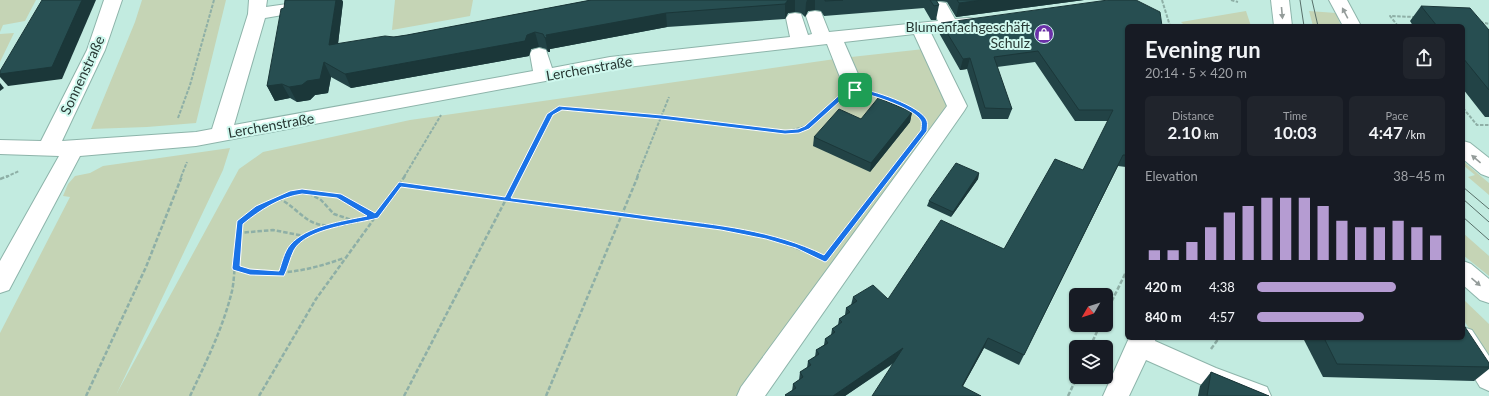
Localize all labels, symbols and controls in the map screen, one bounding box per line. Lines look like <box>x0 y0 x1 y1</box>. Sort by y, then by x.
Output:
one-way arrow <box>1278 7 1285 19</box>
one-way arrow <box>1341 7 1348 19</box>
place label: Blumenfachgeschäft Schulz <box>905 18 1030 51</box>
shop icon: Blumenfachgeschäft Schulz <box>1033 23 1055 45</box>
street label: Sonnenstraße <box>56 33 108 117</box>
text: Evening run <box>1145 36 1261 63</box>
button: share <box>1403 37 1445 79</box>
street label: Lerchenstraße <box>545 52 633 84</box>
text: 20:14 · 5 × 420 m <box>1145 65 1247 81</box>
pin <box>838 73 872 107</box>
icon: arrive <box>844 79 866 101</box>
street label: Lerchenstraße <box>227 109 315 141</box>
text: Distance <box>1172 109 1214 122</box>
text: Time <box>1283 109 1307 122</box>
text: Pace <box>1386 109 1408 122</box>
text: 2.10 <box>1167 122 1201 143</box>
text: 10:03 <box>1273 122 1317 143</box>
text: 4:47 <box>1369 122 1403 143</box>
text: km <box>1201 128 1219 141</box>
text: /km <box>1403 128 1425 141</box>
one-way arrow <box>1471 154 1481 163</box>
text: Elevation <box>1145 168 1198 184</box>
text: 38–45 m <box>1393 168 1445 184</box>
one-way arrow <box>1471 277 1481 287</box>
text: 420 m <box>1145 279 1182 295</box>
text: 4:38 <box>1209 279 1235 295</box>
north arrow <box>1069 288 1113 332</box>
map controls <box>1069 288 1113 384</box>
text: 840 m <box>1145 309 1182 325</box>
text: 4:57 <box>1209 309 1235 325</box>
button: layers <box>1069 340 1113 384</box>

